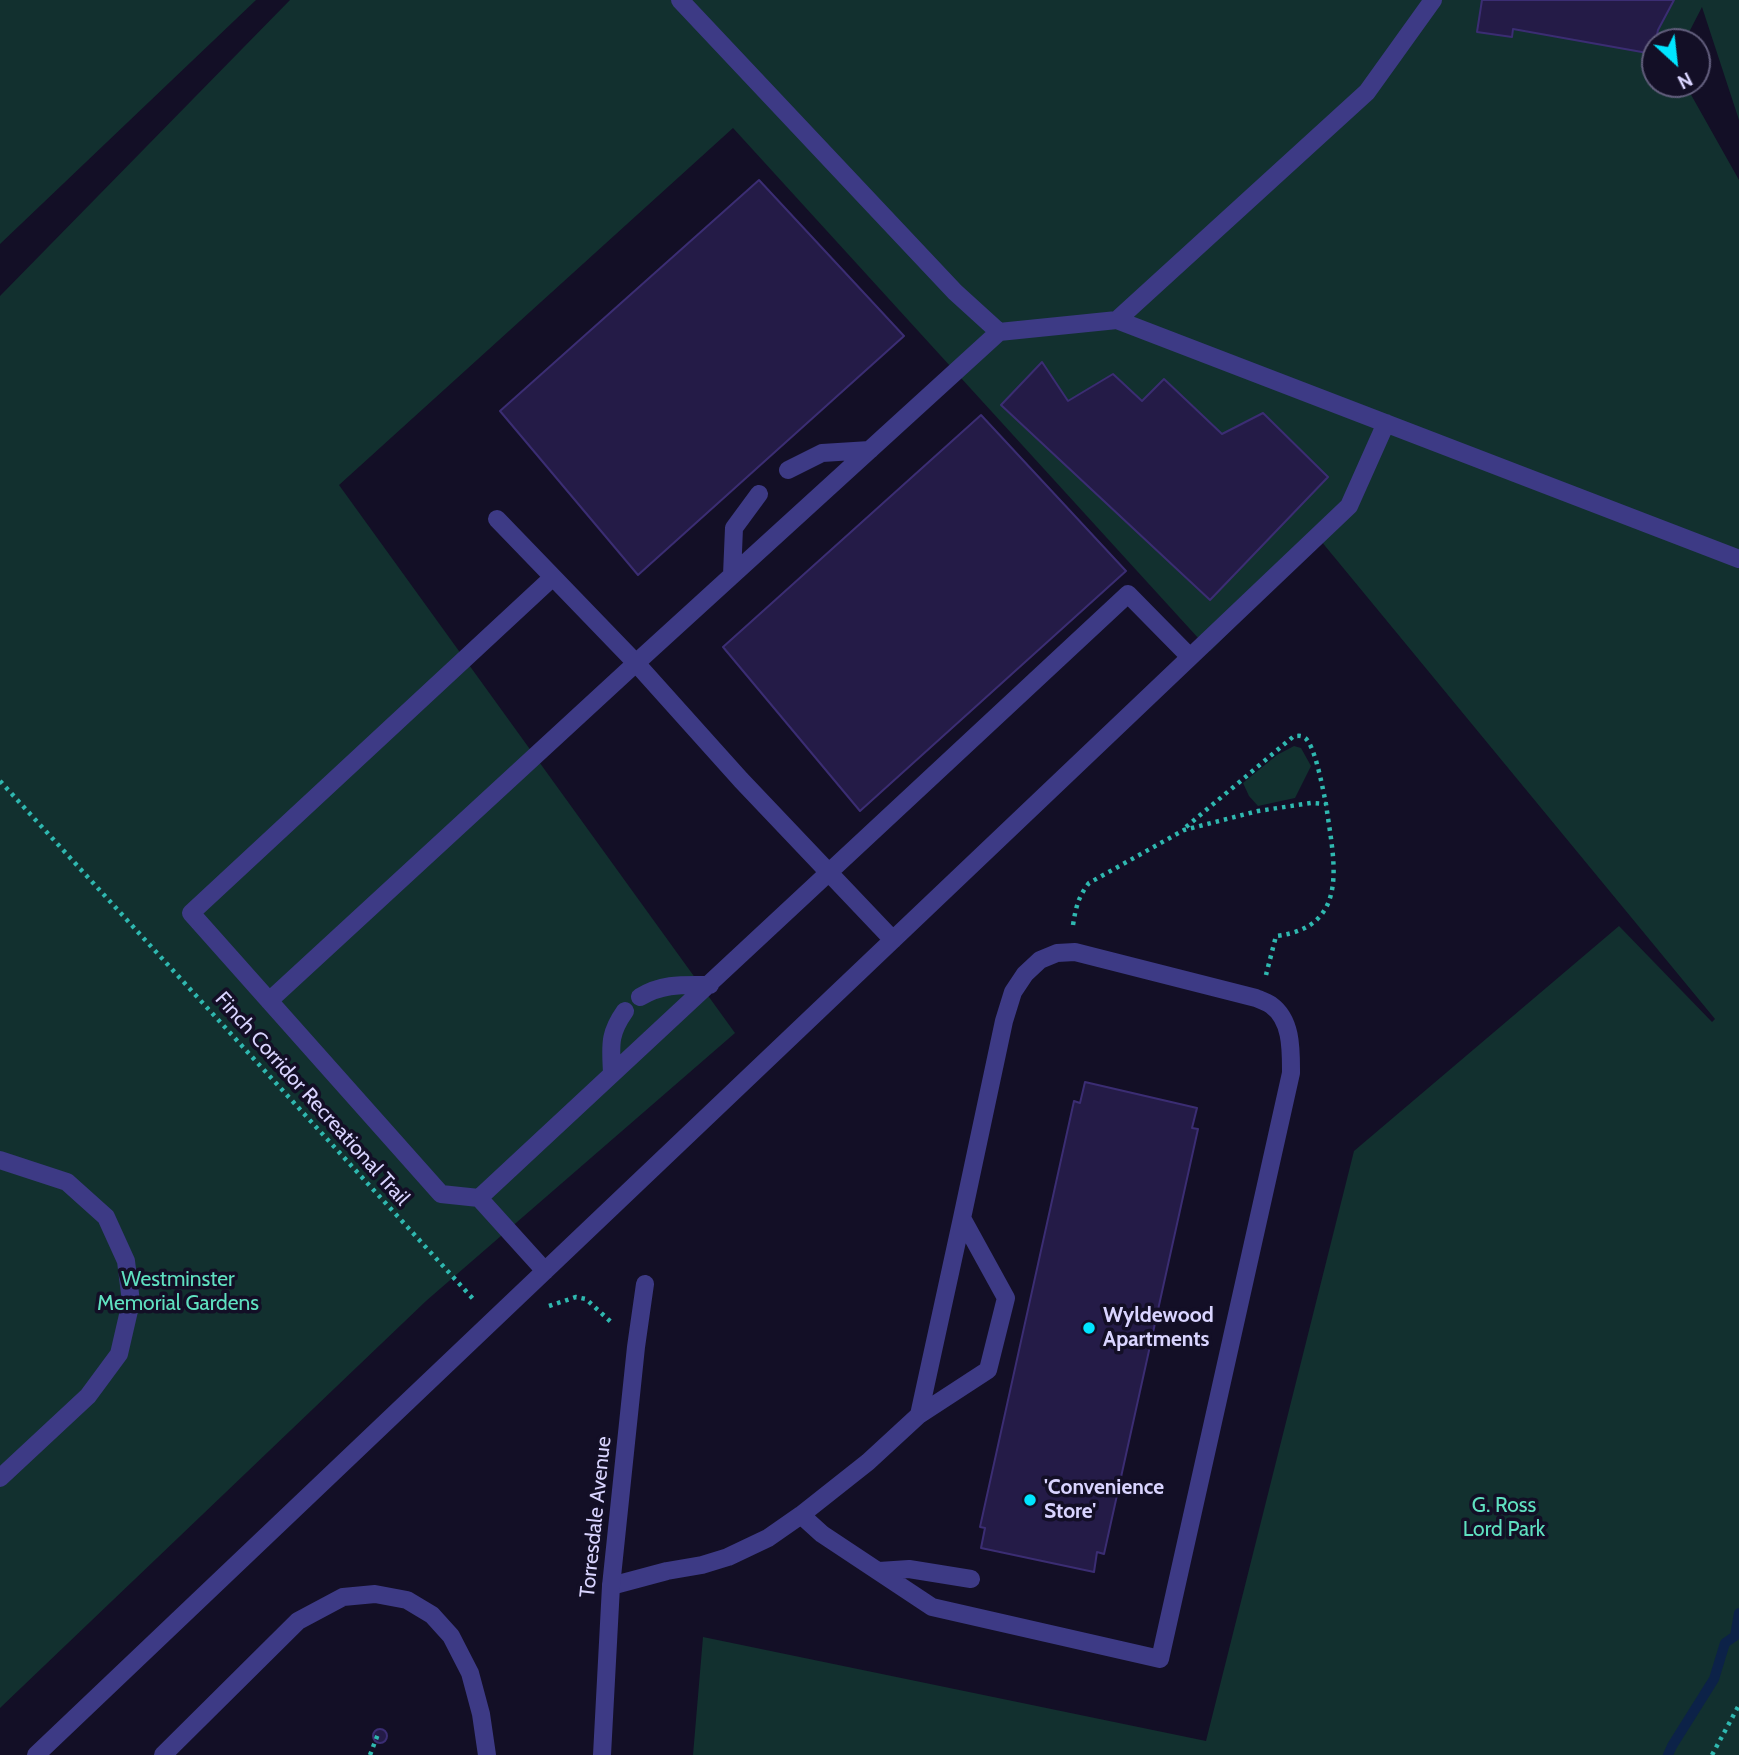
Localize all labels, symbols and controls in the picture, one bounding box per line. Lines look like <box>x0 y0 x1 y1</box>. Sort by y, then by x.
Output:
north arrow <box>1641 28 1711 98</box>
text: N <box>1674 67 1696 94</box>
street label: Finch Corridor Recreational Trail <box>209 987 415 1211</box>
park label: Westminster Memorial Gardens <box>97 1267 259 1317</box>
place label: Wyldewood Apartments <box>1103 1303 1214 1353</box>
marker: Wyldewood Apartments <box>1081 1320 1097 1336</box>
street label: Torresdale Avenue <box>575 1435 617 1599</box>
place label: 'Convenience Store' <box>1044 1475 1164 1525</box>
marker: 'Convenience Store' <box>1022 1492 1038 1508</box>
park label: G. Ross Lord Park <box>1463 1493 1545 1543</box>

